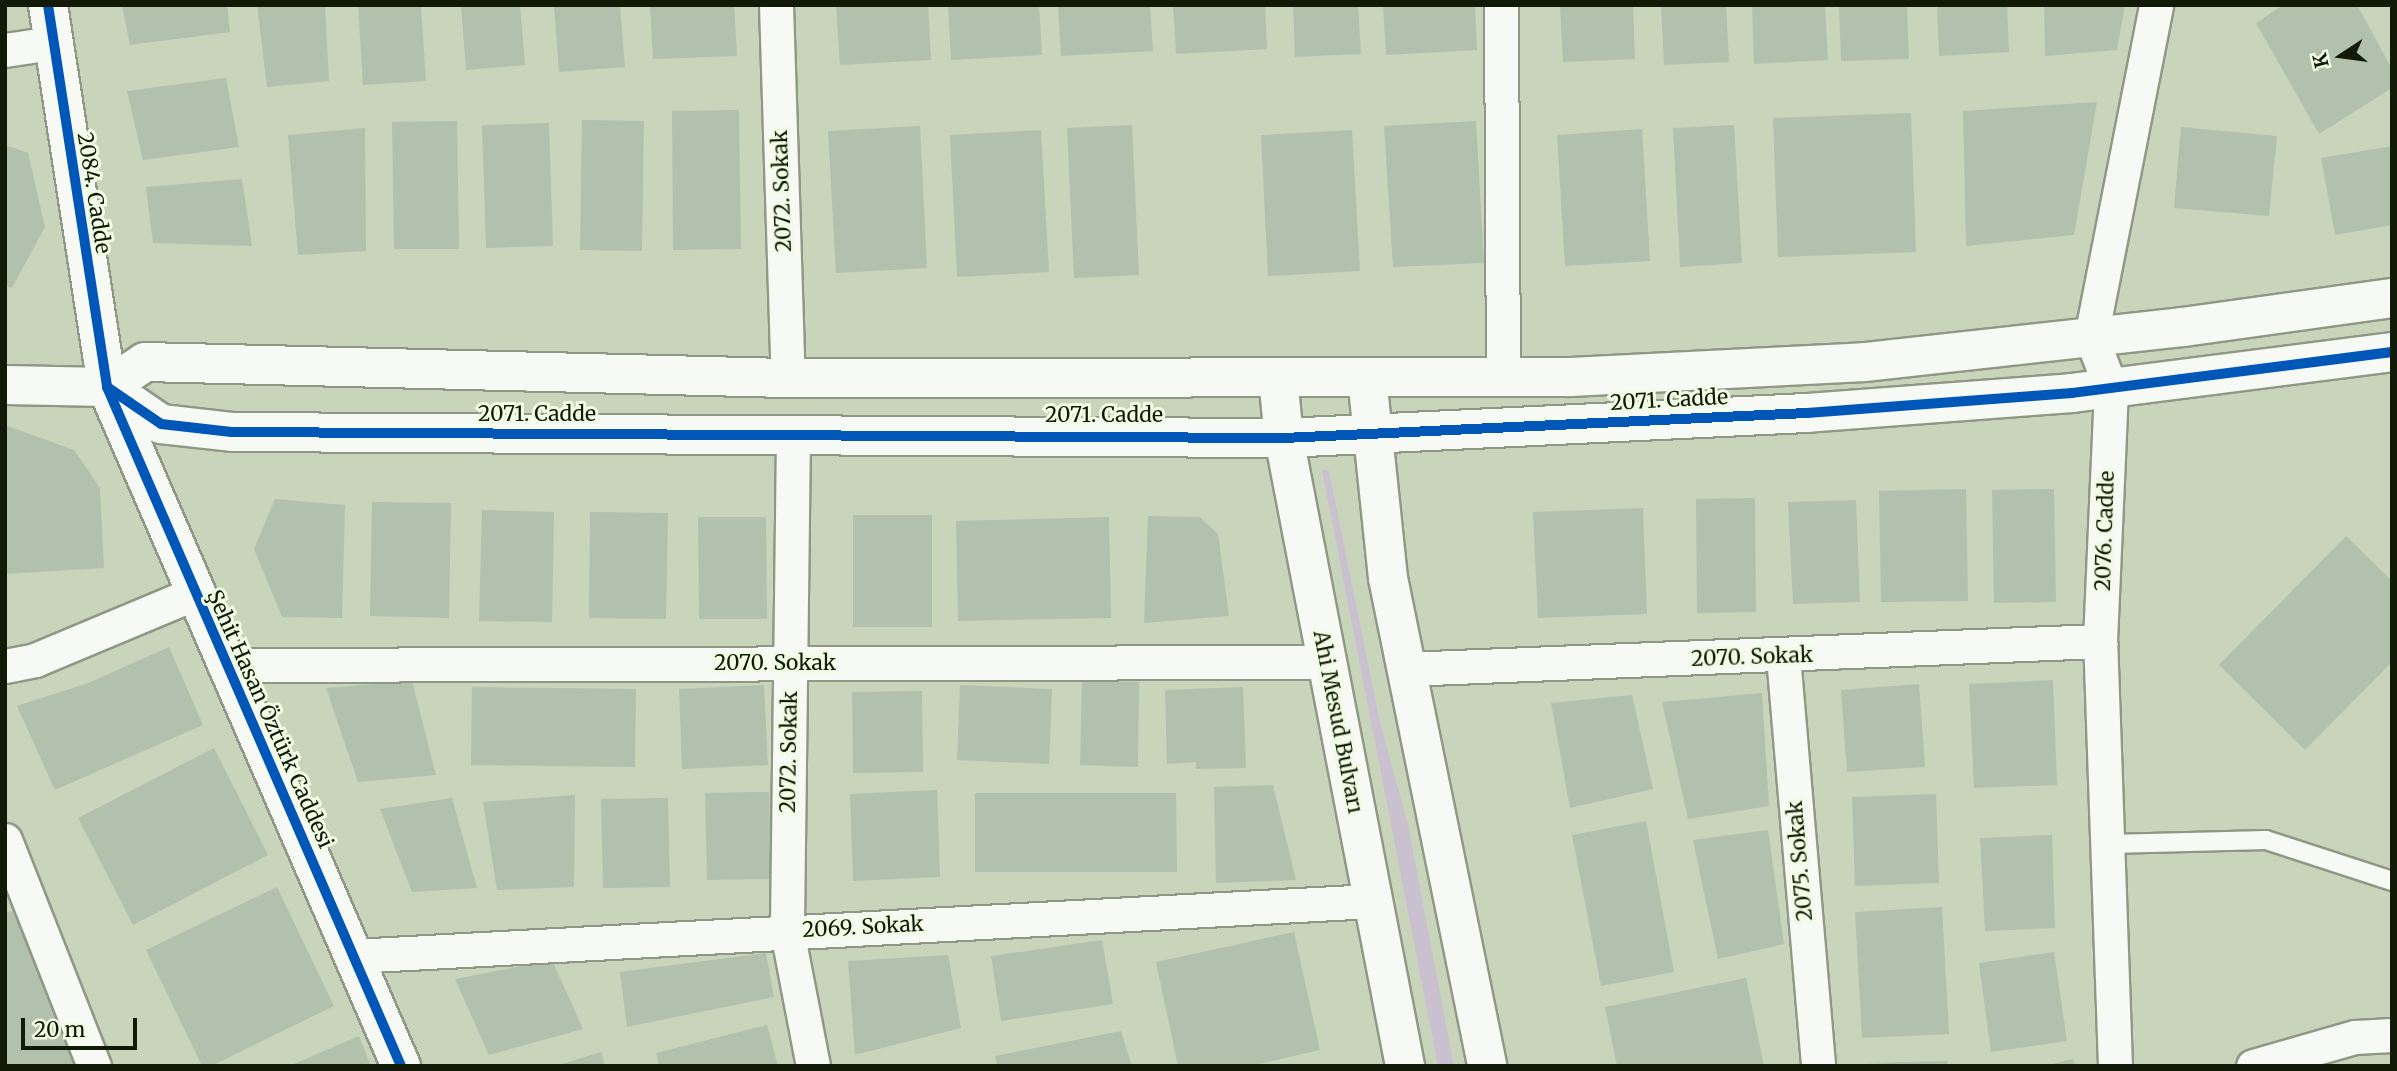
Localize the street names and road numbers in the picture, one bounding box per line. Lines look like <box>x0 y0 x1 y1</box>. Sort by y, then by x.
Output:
street label: 2072. Sokak <box>767 130 797 252</box>
street label: 2084. Cadde <box>72 131 116 255</box>
street label: 2071. Cadde <box>1609 384 1729 416</box>
street label: 2071. Cadde <box>478 401 596 427</box>
street label: 2071. Cadde <box>1045 402 1163 428</box>
street label: 2076. Cadde <box>2090 470 2120 592</box>
street label: Şehit Hasan Öztürk Caddesi <box>202 586 338 852</box>
street label: Ahi Mesud Bulvarı <box>1308 628 1368 816</box>
street label: 2070. Sokak <box>1691 642 1813 672</box>
street label: 2070. Sokak <box>714 650 836 676</box>
street label: 2072. Sokak <box>775 691 803 813</box>
street label: 2075. Sokak <box>1782 800 1818 922</box>
street label: 2069. Sokak <box>802 911 924 943</box>

